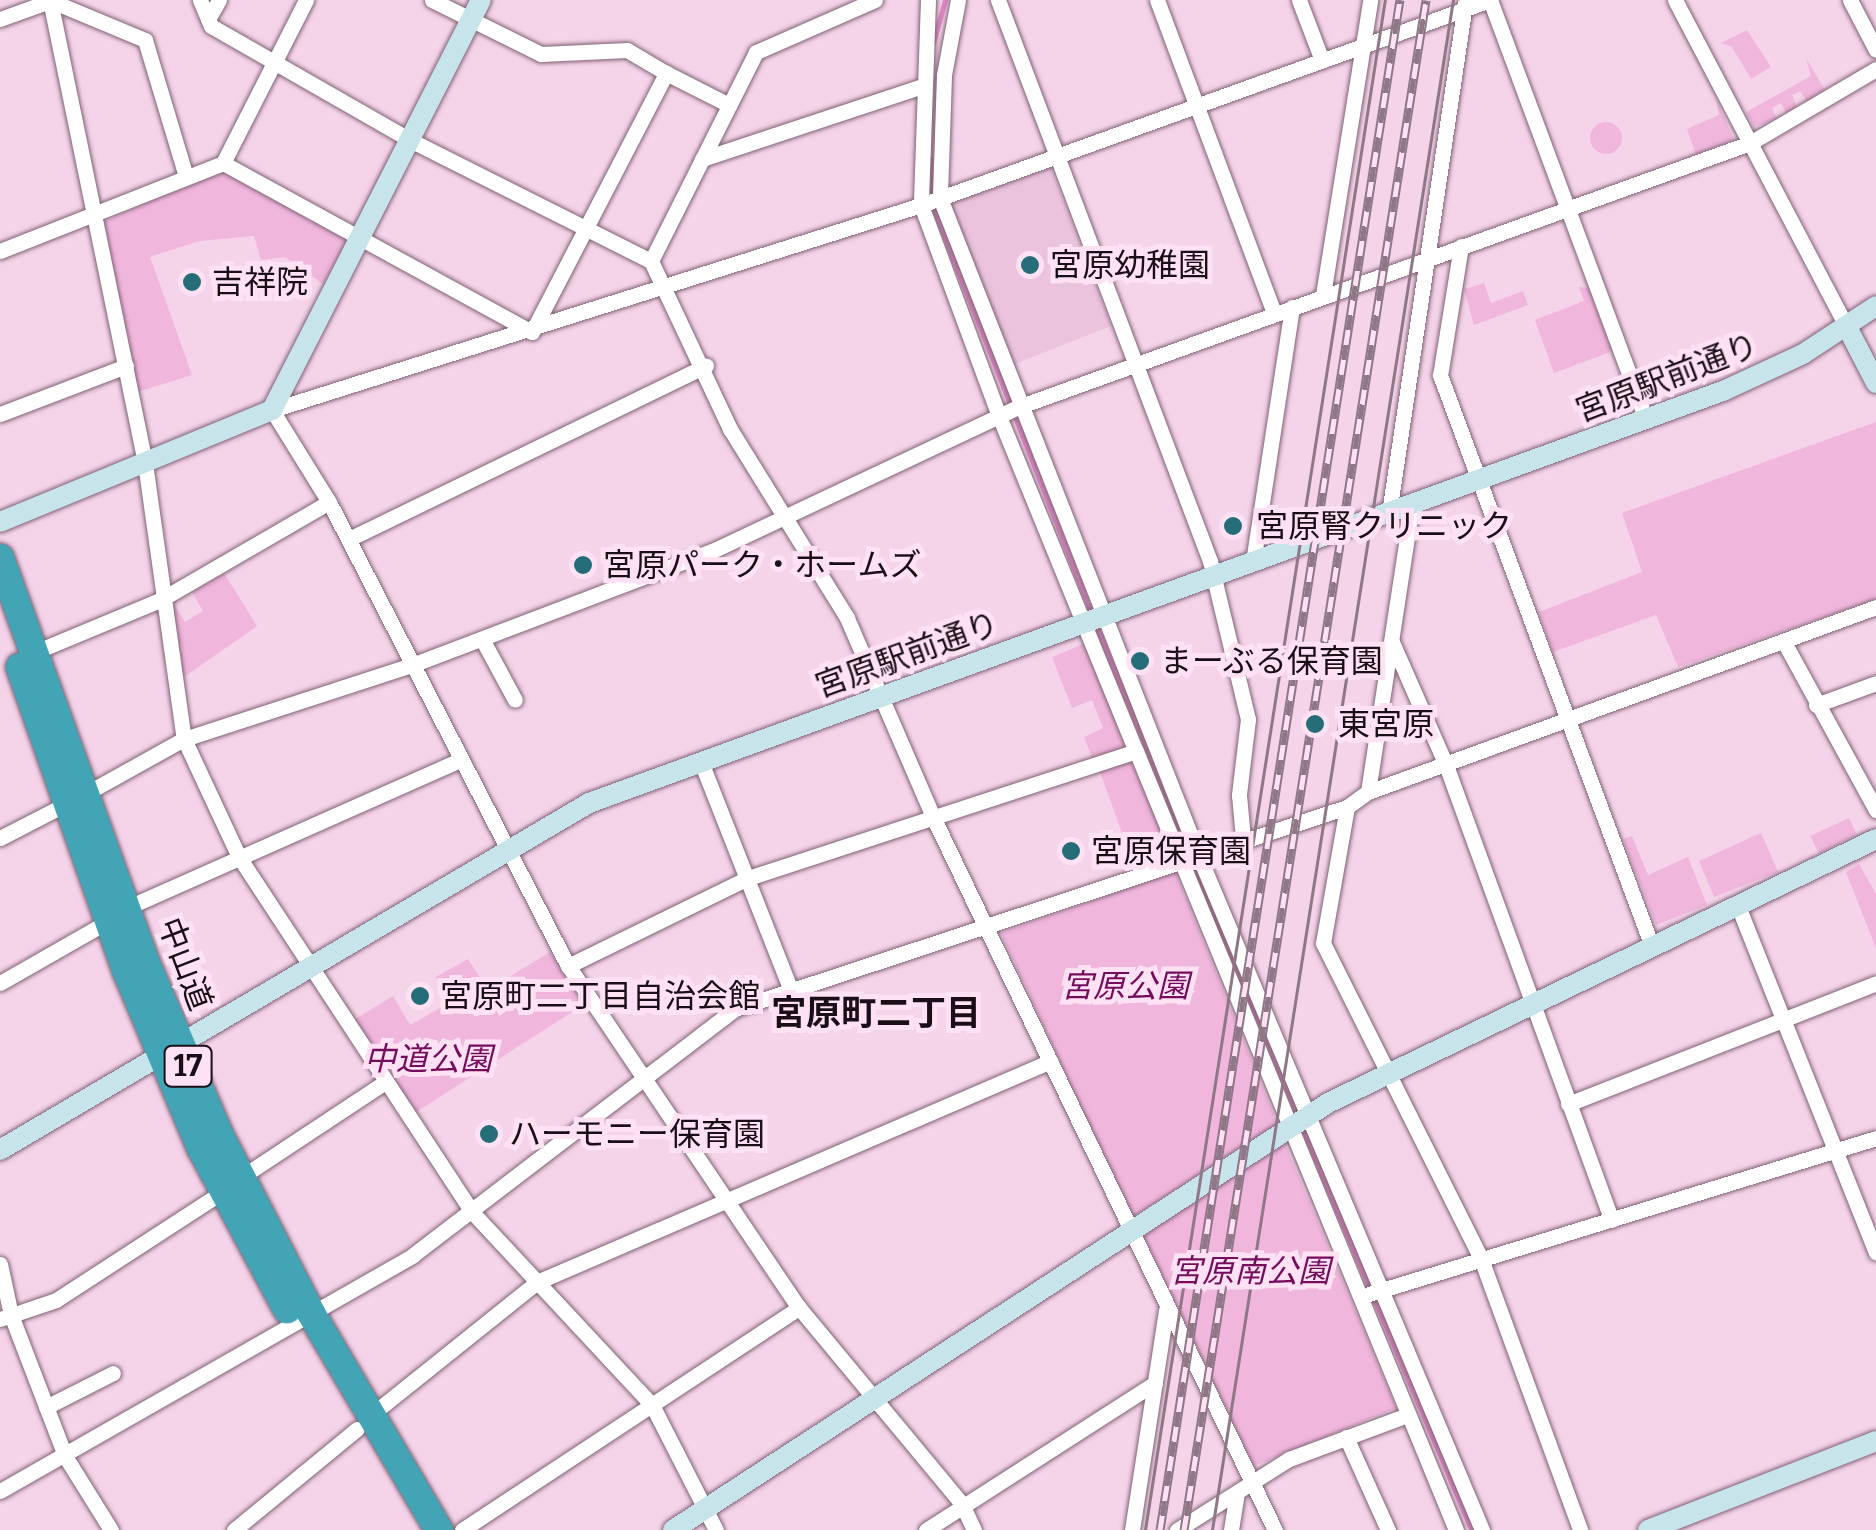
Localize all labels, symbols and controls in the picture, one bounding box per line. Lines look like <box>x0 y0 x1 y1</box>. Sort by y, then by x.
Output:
place label: 宮原幼稚園 <box>1050 246 1210 284</box>
marker: 宮原幼稚園 <box>1019 254 1041 276</box>
place label: 吉祥院 <box>212 263 308 301</box>
marker: 吉祥院 <box>181 271 203 293</box>
street label: 宮原駅前通り <box>1570 326 1764 430</box>
place label: 宮原腎クリニック <box>1256 507 1512 545</box>
marker: 宮原腎クリニック <box>1220 513 1246 539</box>
place label: 宮原パーク・ホームズ <box>603 546 922 584</box>
marker: 宮原パーク・ホームズ <box>572 554 594 576</box>
street label: 宮原駅前通り <box>810 604 1004 706</box>
place label: まーぶる保育園 <box>1160 642 1384 680</box>
marker: まーぶる保育園 <box>1129 650 1151 672</box>
place label: 東宮原 <box>1338 705 1434 743</box>
marker: 東宮原 <box>1302 711 1328 737</box>
place label: 宮原保育園 <box>1091 832 1251 870</box>
marker: 宮原保育園 <box>1060 840 1082 862</box>
street label: 中山道 <box>150 912 220 1016</box>
park label: 宮原公園 <box>1061 967 1189 1005</box>
place label: 宮原町二丁目自治会館 <box>440 977 760 1015</box>
marker: 宮原町二丁目自治会館 <box>409 985 431 1007</box>
district label: 宮原町二丁目 <box>771 992 981 1034</box>
park label: 中道公園 <box>364 1040 492 1078</box>
road number: 17 <box>163 1041 213 1091</box>
place label: ハーモニー保育園 <box>509 1115 765 1153</box>
marker: ハーモニー保育園 <box>478 1123 500 1145</box>
park label: 宮原南公園 <box>1170 1252 1330 1290</box>

